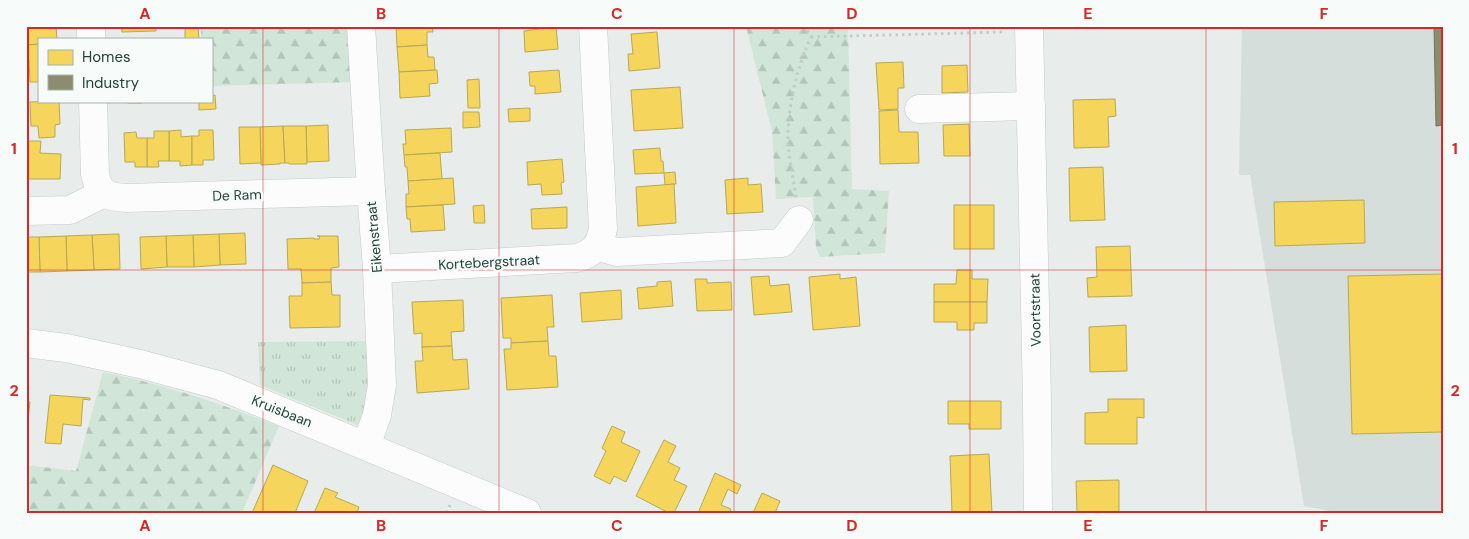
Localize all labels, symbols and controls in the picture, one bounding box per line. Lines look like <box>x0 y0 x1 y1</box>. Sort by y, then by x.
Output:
text: A <box>139 3 151 24</box>
text: B <box>376 3 386 24</box>
text: C <box>611 3 623 24</box>
text: D <box>846 3 858 24</box>
text: E <box>1083 3 1093 24</box>
text: F <box>1320 3 1329 24</box>
legend <box>38 38 212 102</box>
text: Homes <box>82 47 131 67</box>
text: Industry <box>82 73 140 93</box>
text: 1 <box>11 138 17 159</box>
text: 1 <box>1452 138 1458 159</box>
street label: De Ram <box>212 185 262 205</box>
street label: Eikenstraat <box>362 200 386 274</box>
street label: Kortebergstraat <box>438 250 540 274</box>
street label: Voortstraat <box>1025 273 1045 347</box>
text: 2 <box>9 380 19 401</box>
text: 2 <box>1450 380 1460 401</box>
street label: Kruisbaan <box>249 391 315 431</box>
text: A <box>139 515 151 536</box>
text: B <box>376 515 386 536</box>
text: C <box>611 515 623 536</box>
text: D <box>846 515 858 536</box>
text: E <box>1083 515 1093 536</box>
text: F <box>1320 515 1329 536</box>

